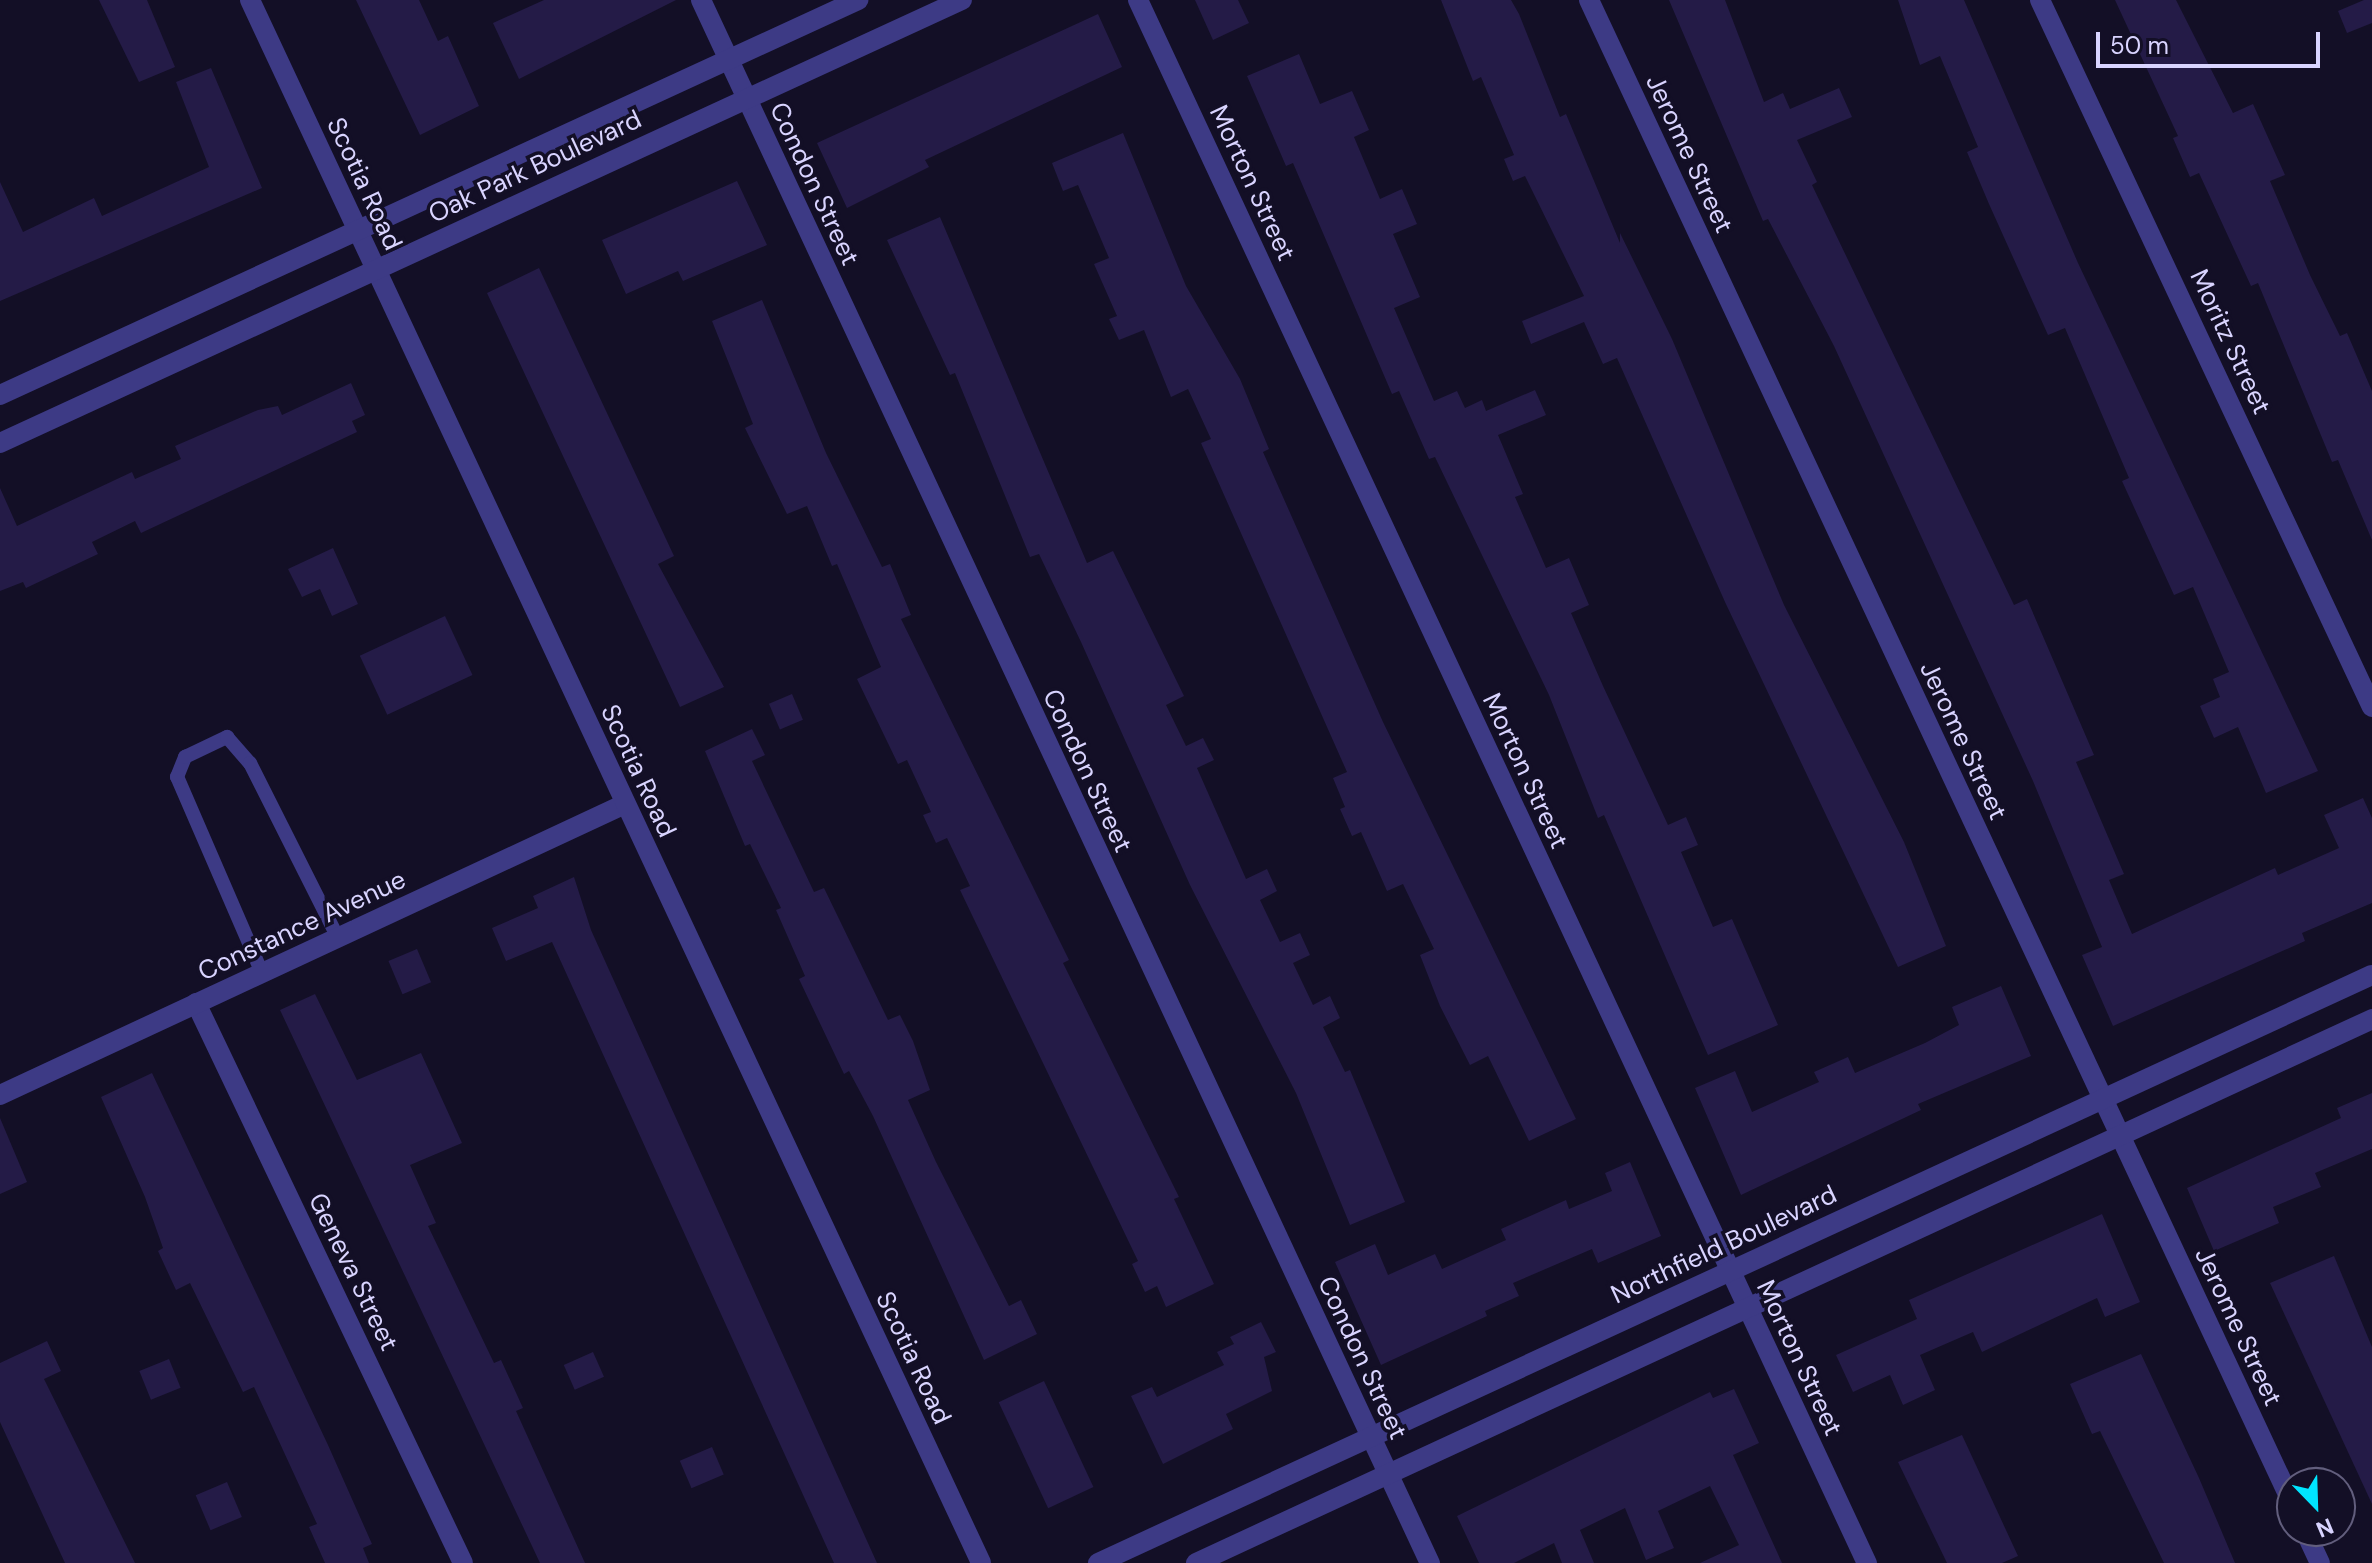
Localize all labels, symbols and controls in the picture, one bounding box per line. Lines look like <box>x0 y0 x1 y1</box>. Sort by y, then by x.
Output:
scale bar <box>2100 16 2324 66</box>
text: 50 m <box>2110 30 2169 61</box>
street label: Jerome Street <box>1639 70 1739 238</box>
street label: Condon Street <box>763 98 865 270</box>
street label: Morton Street <box>1202 100 1302 266</box>
street label: Oak Park Boulevard <box>424 104 646 230</box>
street label: Scotia Road <box>320 113 408 255</box>
street label: Moritz Street <box>2183 265 2277 419</box>
street label: Jerome Street <box>1913 657 2013 825</box>
street label: Condon Street <box>1036 685 1138 857</box>
street label: Morton Street <box>1475 688 1575 854</box>
street label: Scotia Road <box>594 700 682 842</box>
street label: Constance Avenue <box>193 864 411 988</box>
street label: Northfield Boulevard <box>1606 1179 1842 1311</box>
street label: Geneva Street <box>301 1188 405 1356</box>
street label: Jerome Street <box>2188 1243 2288 1411</box>
street label: Condon Street <box>1311 1272 1413 1444</box>
street label: Morton Street <box>1749 1275 1849 1441</box>
street label: Scotia Road <box>869 1287 957 1429</box>
north arrow <box>2276 1467 2356 1547</box>
text: N <box>2312 1511 2338 1544</box>

